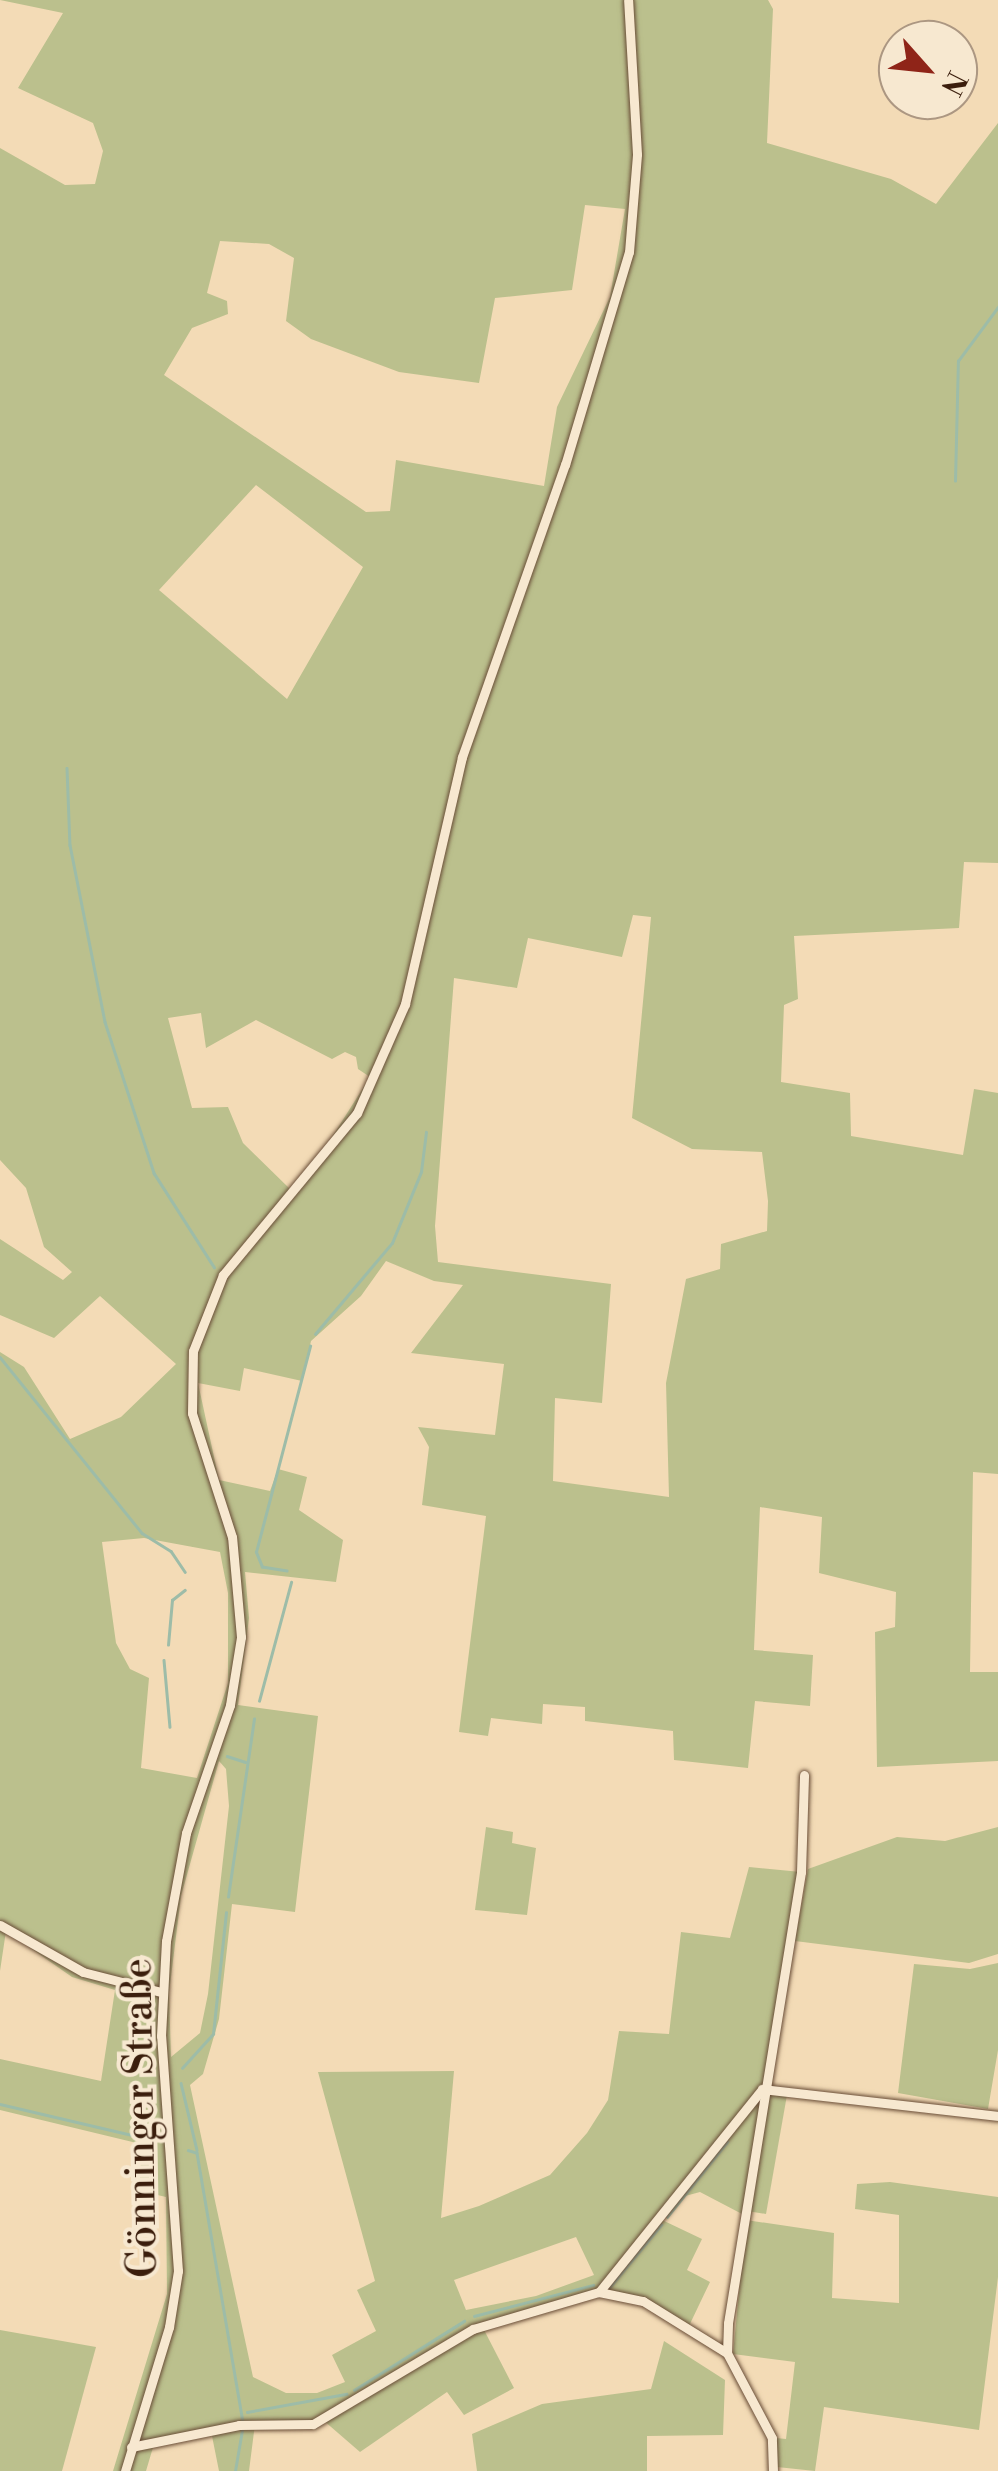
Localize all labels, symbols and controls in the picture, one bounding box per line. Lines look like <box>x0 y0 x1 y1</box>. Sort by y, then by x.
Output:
north arrow <box>878 20 978 120</box>
text: N <box>933 65 974 101</box>
street label: Gönninger Straße <box>114 1958 168 2278</box>

